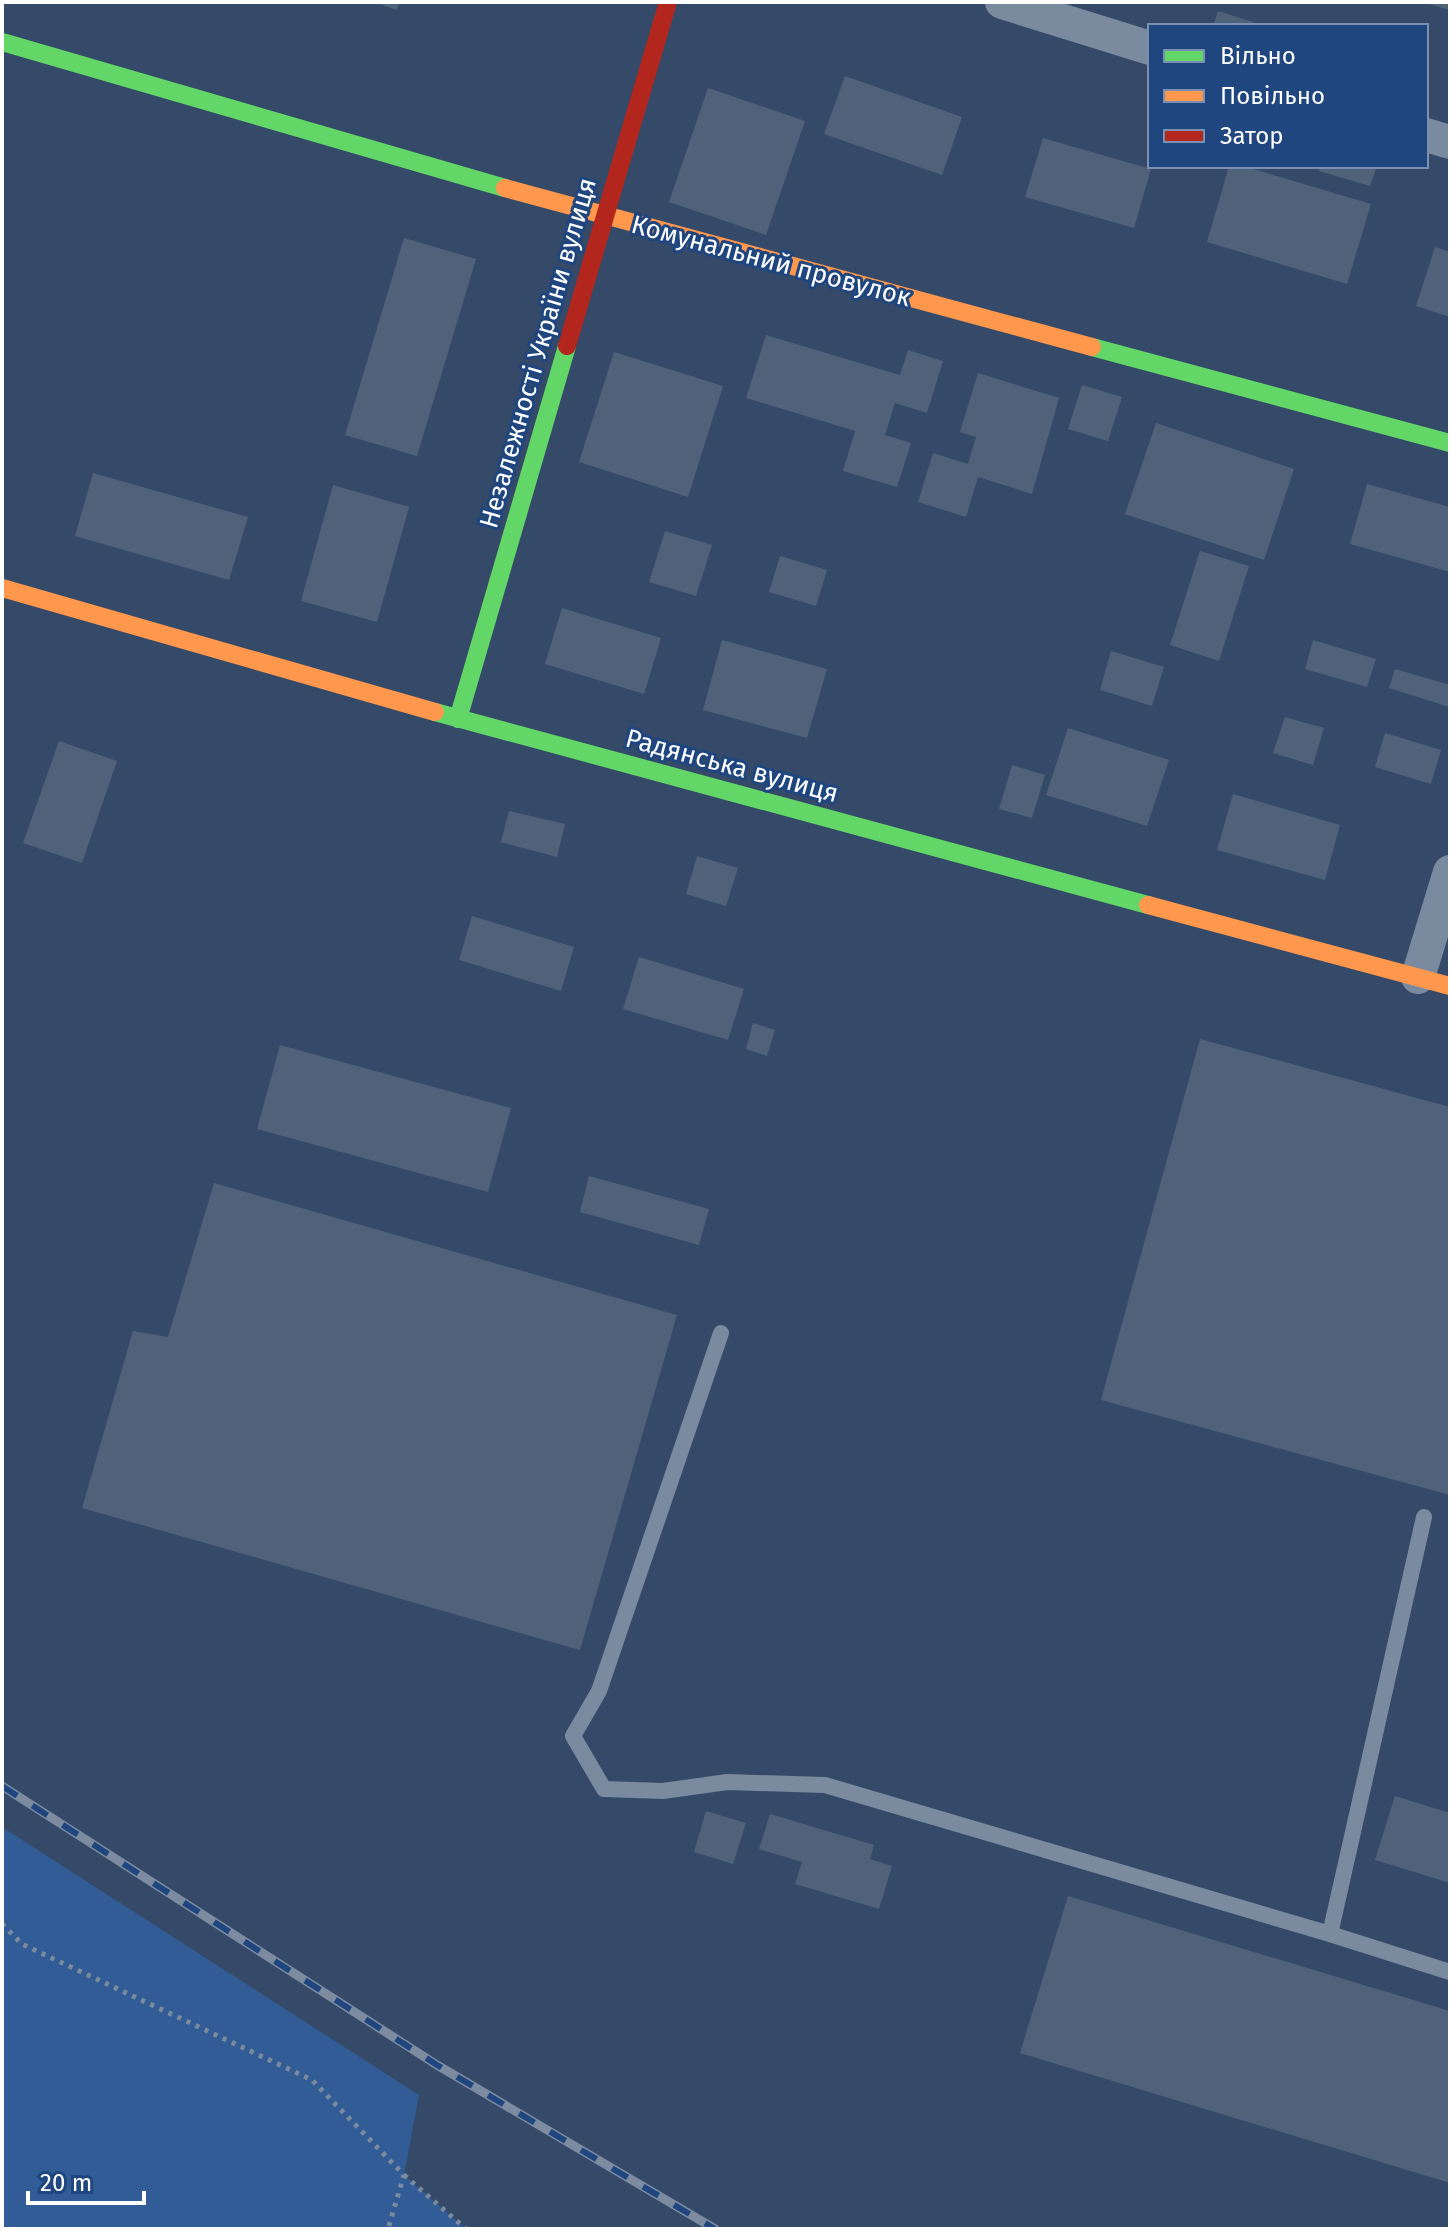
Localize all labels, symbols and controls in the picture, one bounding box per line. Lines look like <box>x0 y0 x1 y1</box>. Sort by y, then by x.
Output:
legend <box>1148 24 1428 168</box>
text: Вільно <box>1220 42 1296 70</box>
text: Повільно <box>1220 82 1325 110</box>
text: Затор <box>1220 122 1284 150</box>
street label: Незалежності України вулиця <box>473 174 603 532</box>
street label: Комунальний провулок <box>628 209 915 313</box>
street label: Радянська вулиця <box>622 723 842 809</box>
scale bar <box>28 2155 144 2205</box>
text: 20 m <box>40 2169 92 2197</box>

